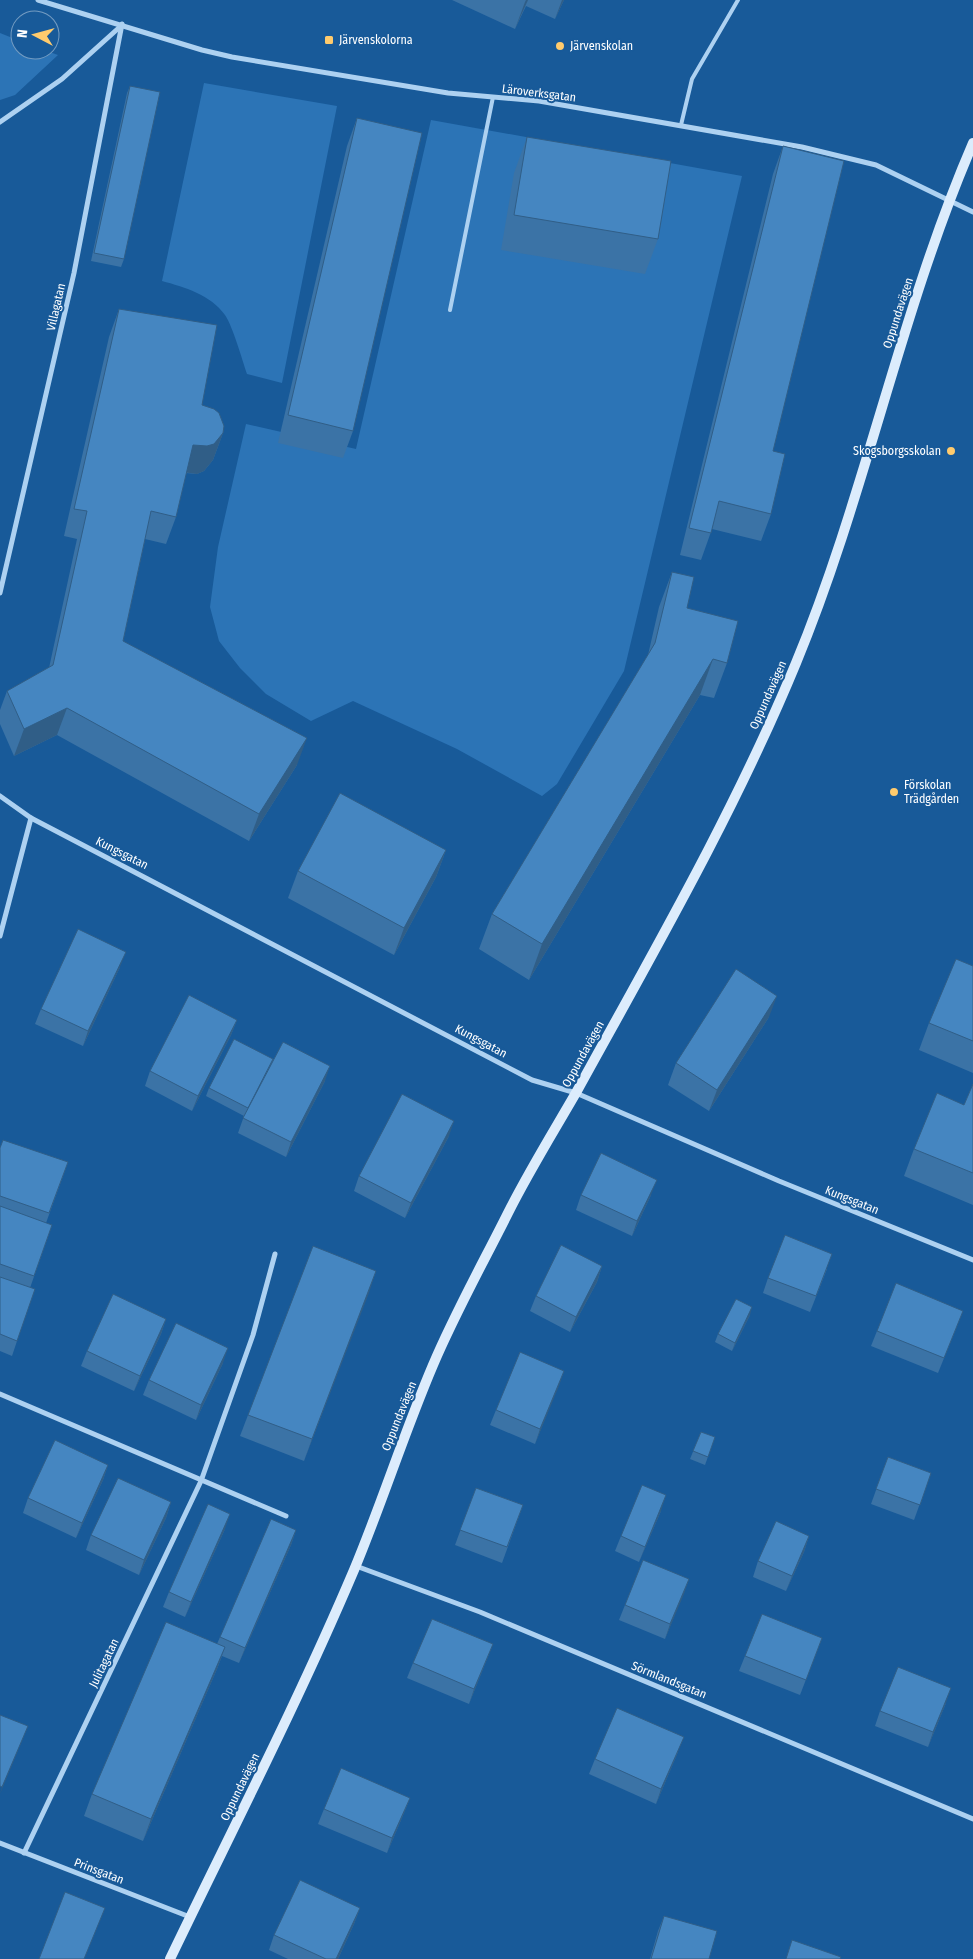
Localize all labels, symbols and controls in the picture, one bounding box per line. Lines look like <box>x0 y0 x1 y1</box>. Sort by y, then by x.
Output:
north arrow <box>10 10 60 60</box>
text: N <box>14 29 31 39</box>
place label: Järvenskolorna <box>339 33 413 47</box>
marker: Järvenskolorna <box>323 34 335 46</box>
place label: Järvenskolan <box>570 39 633 53</box>
marker: Järvenskolan <box>554 40 566 52</box>
street label: Läroverksgatan <box>501 82 577 104</box>
street label: Oppundavägen <box>880 276 916 350</box>
street label: Villagatan <box>44 282 68 332</box>
place label: Skogsborgsskolan <box>853 444 941 458</box>
marker: Skogsborgsskolan <box>945 445 957 457</box>
street label: Oppundavägen <box>747 659 789 731</box>
place label: Förskolan Trädgården <box>904 778 959 806</box>
marker: Förskolan Trädgården <box>888 786 900 798</box>
street label: Kungsgatan <box>93 834 151 872</box>
street label: Oppundavägen <box>559 1018 607 1090</box>
street label: Kungsgatan <box>453 1021 509 1061</box>
street label: Kungsgatan <box>823 1183 881 1217</box>
street label: Oppundavägen <box>379 1379 419 1453</box>
street label: Julitagatan <box>86 1636 122 1690</box>
street label: Sörmlandsgatan <box>629 1659 709 1701</box>
street label: Oppundavägen <box>218 1751 262 1823</box>
street label: Prinsgatan <box>72 1855 126 1887</box>

